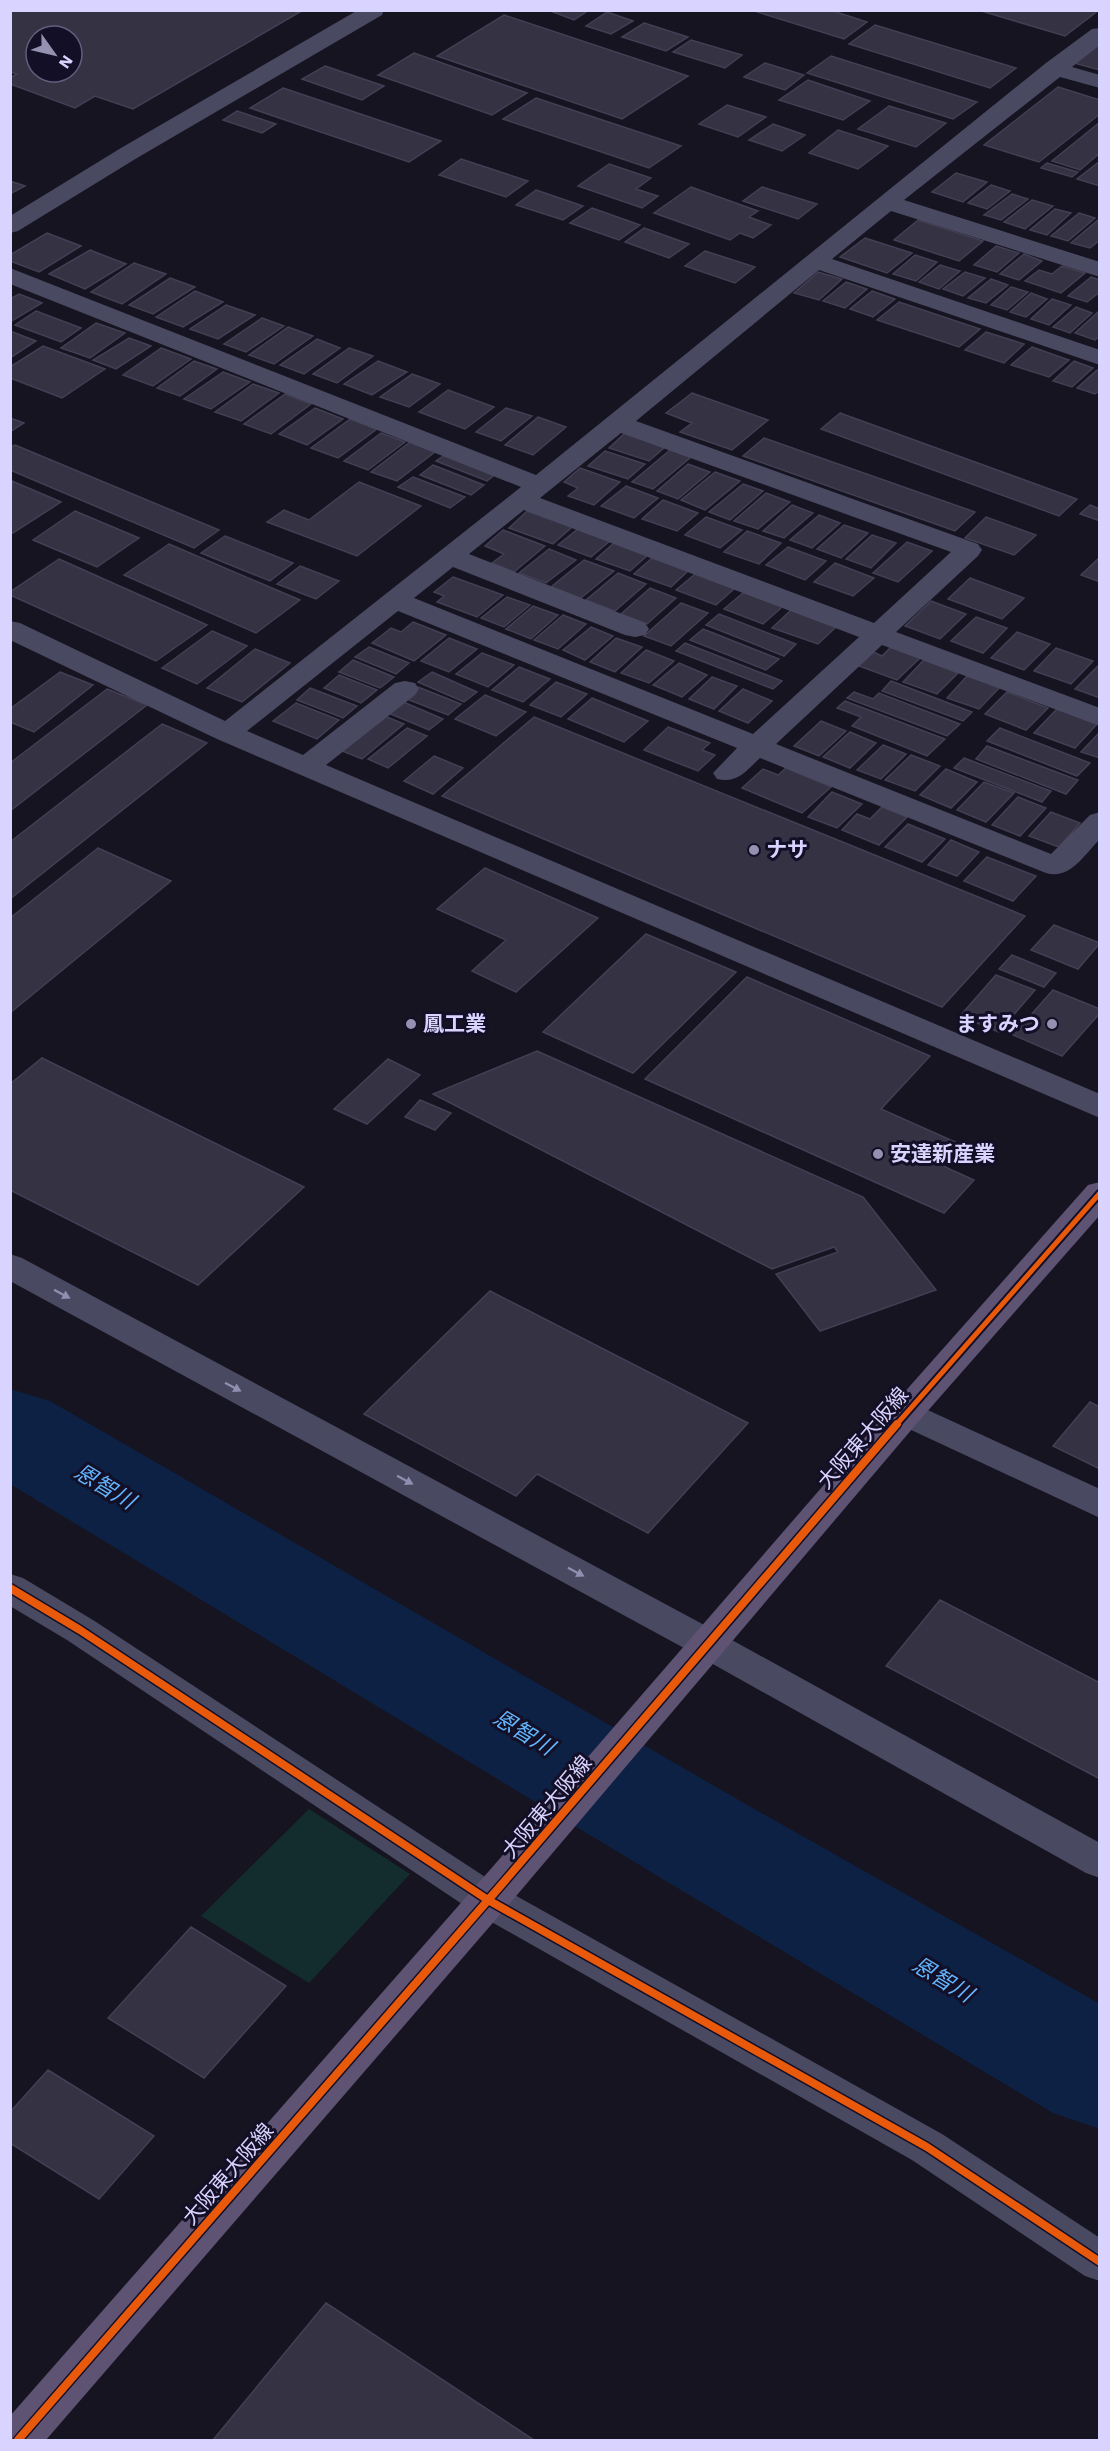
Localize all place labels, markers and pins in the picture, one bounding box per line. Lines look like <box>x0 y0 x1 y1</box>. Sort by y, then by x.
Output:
place label: ナサ <box>766 837 808 862</box>
marker: ナサ <box>747 843 761 857</box>
place label: 鳳工業 <box>423 1011 486 1036</box>
place label: ますみつ <box>956 1011 1040 1036</box>
marker: 鳳工業 <box>404 1017 418 1031</box>
marker: ますみつ <box>1045 1017 1059 1031</box>
place label: 安達新産業 <box>890 1141 995 1166</box>
marker: 安達新産業 <box>871 1147 885 1161</box>

